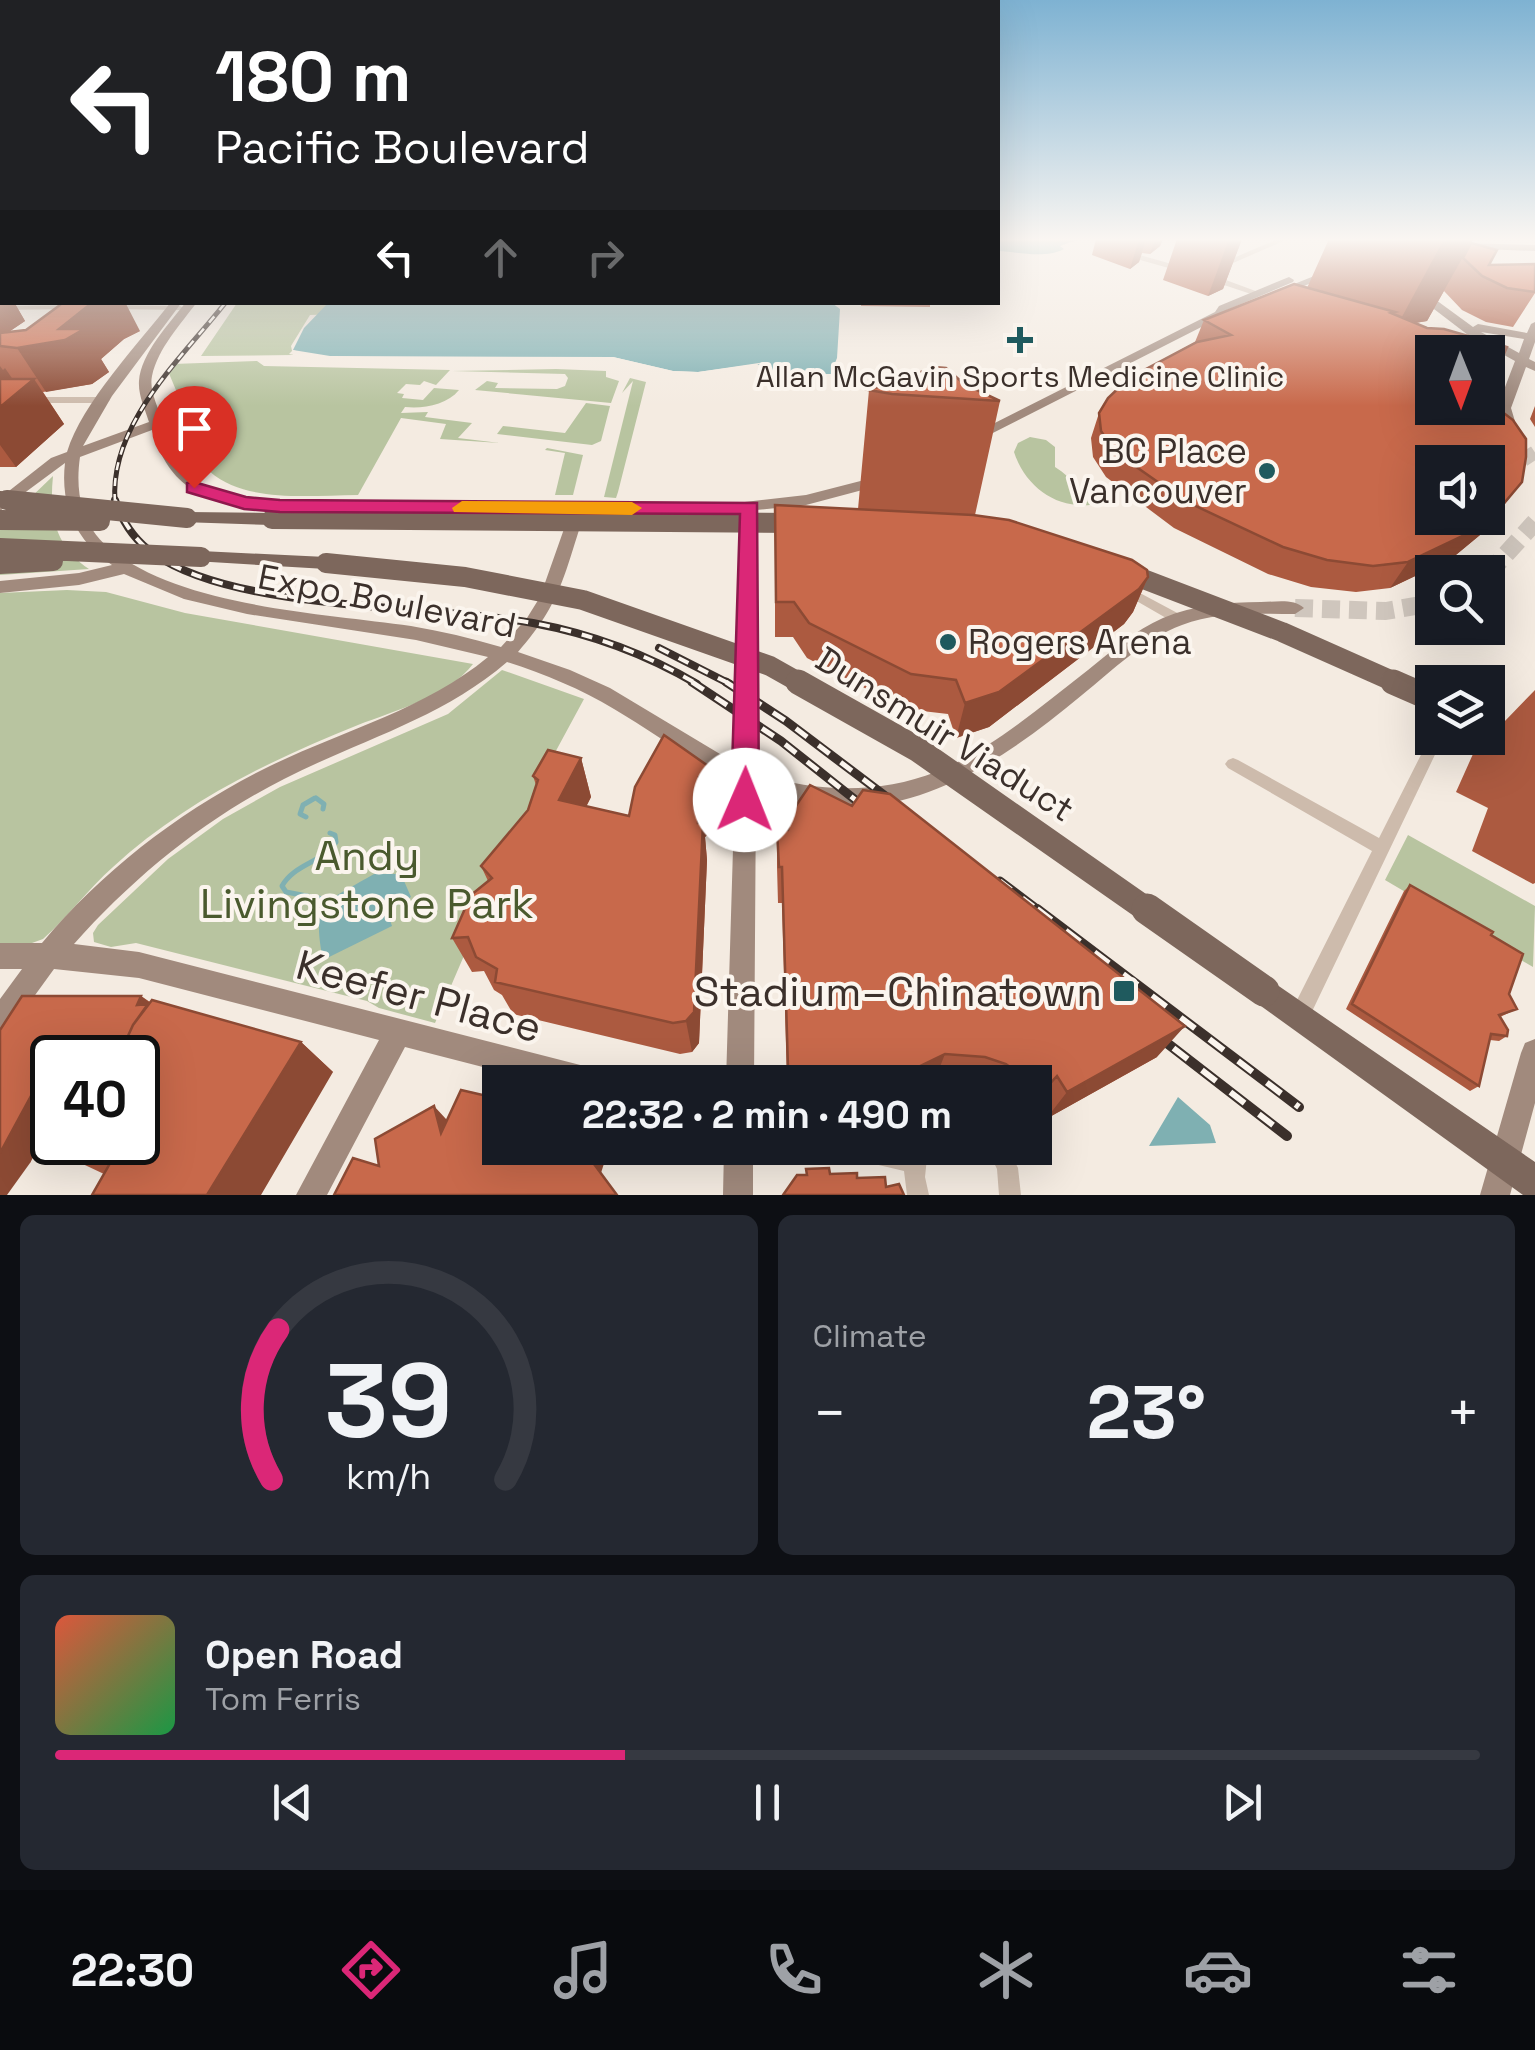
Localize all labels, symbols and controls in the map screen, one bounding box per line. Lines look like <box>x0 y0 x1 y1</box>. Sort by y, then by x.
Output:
text: 180 m <box>215 32 412 121</box>
icon: left <box>50 40 180 170</box>
text: Pacific Boulevard <box>215 119 589 176</box>
icon: left <box>368 230 423 285</box>
icon: ahead <box>473 230 528 285</box>
icon: right <box>578 230 633 285</box>
marker: Allan McGavin Sports Medicine Clinic <box>1007 327 1033 353</box>
north arrow <box>1415 335 1505 425</box>
map controls <box>1415 335 1505 755</box>
place label: Allan McGavin Sports Medicine Clinic <box>756 357 1284 396</box>
pin <box>152 386 237 489</box>
icon: arrive <box>167 401 222 456</box>
place label: BC Place Vancouver <box>1069 429 1247 513</box>
button: sound <box>1415 445 1505 535</box>
marker: BC Place Vancouver <box>1256 460 1278 482</box>
street label: Expo Boulevard <box>254 554 520 648</box>
button: search <box>1415 555 1505 645</box>
place label: Rogers Arena <box>968 620 1192 664</box>
marker: Rogers Arena <box>937 631 959 653</box>
street label: Dunsmuir Viaduct <box>808 637 1082 831</box>
button: layers <box>1415 665 1505 755</box>
position arrow <box>693 748 797 852</box>
park label: Andy Livingstone Park <box>200 829 534 930</box>
street label: Keefer Place <box>291 938 547 1054</box>
place label: Stadium–Chinatown <box>694 965 1102 1018</box>
marker: Stadium–Chinatown <box>1111 978 1137 1004</box>
speed limit sign: 40 <box>30 1035 160 1165</box>
text: 22:32 · 2 min · 490 m <box>582 1091 952 1139</box>
text: Climate <box>813 1316 927 1356</box>
text: 39 <box>325 1335 453 1467</box>
text: 23° <box>1086 1364 1206 1460</box>
text: − <box>813 1378 847 1448</box>
text: + <box>1446 1378 1480 1448</box>
text: km/h <box>346 1454 431 1499</box>
text: Open Road <box>205 1631 403 1679</box>
text: Tom Ferris <box>205 1679 361 1719</box>
icon: previous <box>265 1775 320 1830</box>
icon: pause <box>740 1775 795 1830</box>
icon: next <box>1215 1775 1270 1830</box>
icon: directions <box>336 1935 406 2005</box>
icon: music <box>548 1935 618 2005</box>
icon: phone <box>759 1935 829 2005</box>
icon: climate <box>971 1935 1041 2005</box>
icon: car <box>1183 1935 1253 2005</box>
icon: filters <box>1394 1935 1464 2005</box>
text: 22:30 <box>71 1942 194 1999</box>

